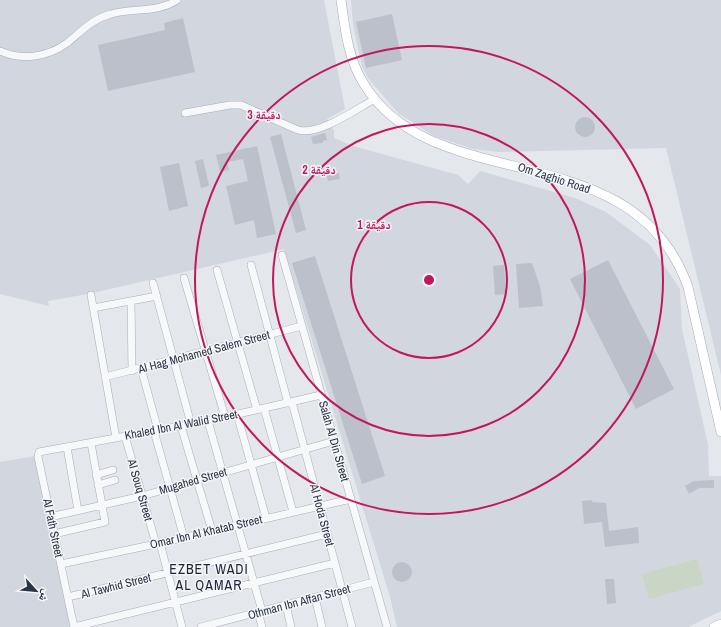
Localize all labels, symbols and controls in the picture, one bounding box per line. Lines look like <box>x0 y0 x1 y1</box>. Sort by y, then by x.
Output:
text: 3 دقيقة <box>247 107 281 123</box>
street label: Om Zaghio Road <box>516 159 592 197</box>
text: 2 دقيقة <box>302 162 336 178</box>
text: 1 دقيقة <box>357 217 391 233</box>
centre of rings <box>422 273 436 287</box>
street label: Al Hag Mohamed Salem Street <box>135 327 272 378</box>
street label: Salah Al Din Street <box>315 399 353 483</box>
street label: Khaled Ibn Al Walid Street <box>123 406 239 444</box>
street label: Al Souq Street <box>123 456 157 523</box>
street label: Mugahed Street <box>157 464 229 498</box>
street label: Al Hoda Street <box>306 481 338 548</box>
street label: Al Fath Street <box>39 496 67 559</box>
street label: Omar Ibn Al Khatab Street <box>148 511 264 553</box>
district label: EZBET WADI AL QAMAR <box>169 560 249 594</box>
street label: Al Tawhid Street <box>78 570 153 603</box>
north arrow <box>16 571 56 611</box>
street label: Othman Ibn Affan Street <box>246 581 352 623</box>
text: ش <box>35 587 54 604</box>

